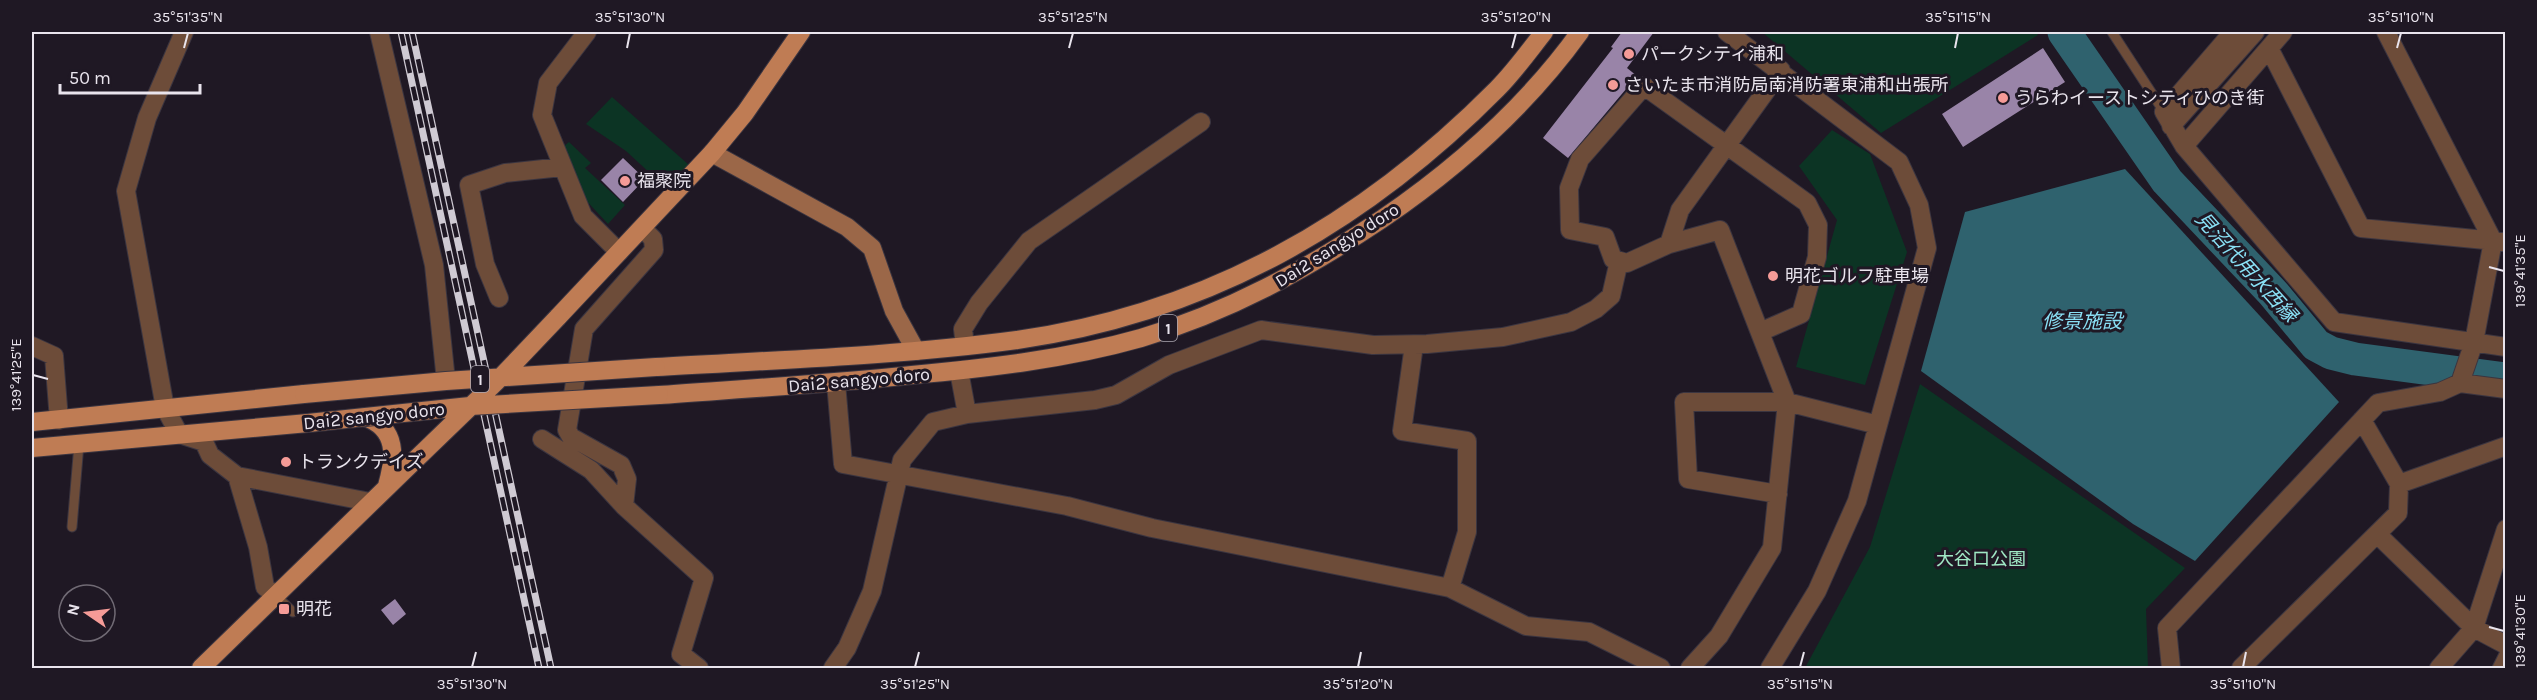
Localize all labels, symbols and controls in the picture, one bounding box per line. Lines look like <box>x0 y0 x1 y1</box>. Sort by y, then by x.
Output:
text: 35°51'35"N <box>153 8 223 26</box>
text: 35°51'30"N <box>595 8 665 26</box>
text: 35°51'25"N <box>1038 8 1108 26</box>
text: 35°51'20"N <box>1481 8 1551 26</box>
text: 35°51'15"N <box>1925 8 1991 26</box>
text: 35°51'10"N <box>2368 8 2434 26</box>
place label: パークシティ浦和 <box>1641 43 1784 65</box>
marker: パークシティ浦和 <box>1622 47 1636 61</box>
scale bar <box>60 57 200 95</box>
text: 50 m <box>69 67 111 89</box>
place label: さいたま市消防局南消防署東浦和出張所 <box>1625 74 1948 96</box>
marker: さいたま市消防局南消防署東浦和出張所 <box>1606 78 1620 92</box>
place label: うらわイーストシティひのき街 <box>2015 87 2264 109</box>
marker: うらわイーストシティひのき街 <box>1996 91 2010 105</box>
place label: 福聚院 <box>637 170 691 192</box>
marker: 福聚院 <box>618 174 632 188</box>
street label: Dai2 sangyo doro <box>1271 198 1403 292</box>
water label: 見沼代用水西縁 <box>2191 207 2303 328</box>
text: 139°41'35"E <box>2511 234 2529 308</box>
place label: 明花ゴルフ駐車場 <box>1785 265 1929 287</box>
marker: 明花ゴルフ駐車場 <box>1766 269 1780 283</box>
water label: 修景施設 <box>2042 310 2125 333</box>
road number: 1 <box>1159 315 1177 341</box>
text: 139°41'25"E <box>7 338 25 412</box>
street label: Dai2 sangyo doro <box>787 363 931 397</box>
road number: 1 <box>471 366 489 392</box>
street label: Dai2 sangyo doro <box>302 398 446 434</box>
place label: トランクデイズ <box>298 451 423 473</box>
marker: トランクデイズ <box>279 455 293 469</box>
park label: 大谷口公園 <box>1936 548 2026 570</box>
north arrow <box>57 583 117 643</box>
text: 139°41'30"E <box>2511 594 2529 668</box>
place label: 明花 <box>296 598 332 620</box>
text: N <box>62 602 84 617</box>
marker: 明花 <box>277 602 291 616</box>
text: 35°51'30"N <box>437 675 507 693</box>
text: 35°51'25"N <box>880 675 950 693</box>
text: 35°51'20"N <box>1323 675 1393 693</box>
text: 35°51'15"N <box>1767 675 1833 693</box>
text: 35°51'10"N <box>2210 675 2276 693</box>

